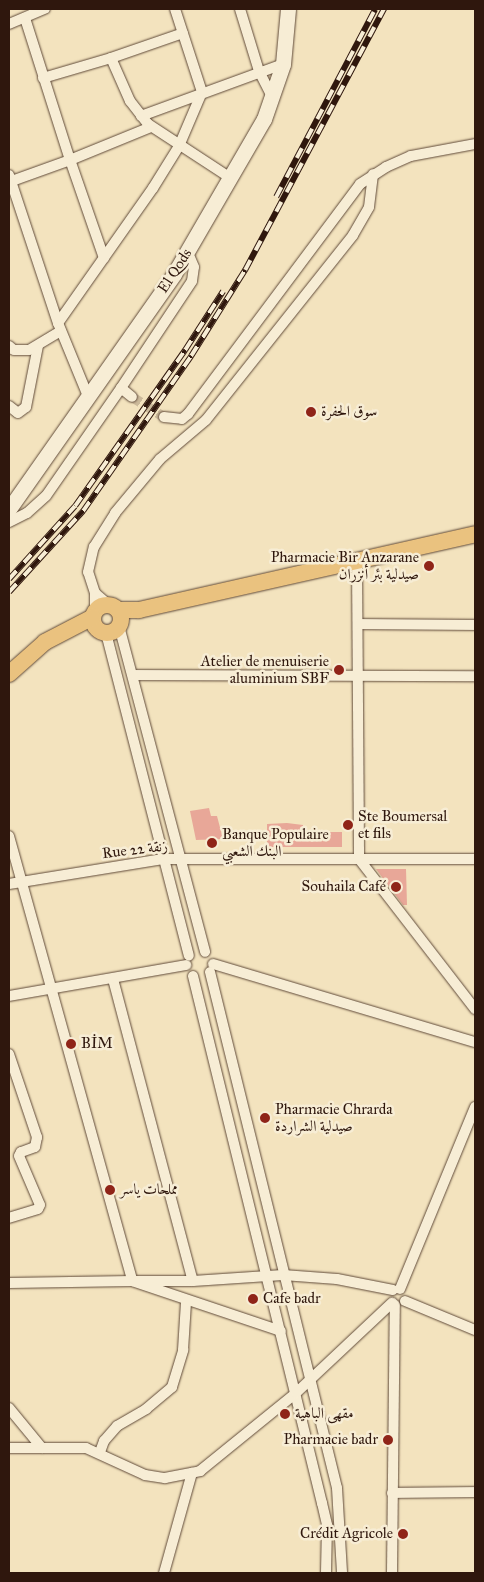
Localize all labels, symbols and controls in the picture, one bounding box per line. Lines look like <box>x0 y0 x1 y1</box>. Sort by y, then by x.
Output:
street label: El Qods <box>154 245 196 297</box>
place label: سوق الحفرة <box>321 403 377 421</box>
marker: سوق الحفرة <box>305 406 317 418</box>
place label: Pharmacie Bir Anzarane صيدلية بئر أنزران <box>271 548 419 583</box>
marker: Pharmacie Bir Anzarane صيدلية بئر أنزران <box>423 560 435 572</box>
place label: Atelier de menuiserie aluminium SBF <box>201 652 329 687</box>
marker: Atelier de menuiserie aluminium SBF <box>333 664 345 676</box>
place label: Ste Boumersal et fils <box>358 807 447 842</box>
marker: Ste Boumersal et fils <box>342 819 354 831</box>
place label: Banque Populaire البنك الشعبي <box>222 825 329 860</box>
street label: Rue 22 زنقة <box>101 837 169 863</box>
marker: Banque Populaire البنك الشعبي <box>206 837 218 849</box>
place label: Souhaila Café <box>302 878 386 896</box>
marker: Souhaila Café <box>390 881 402 893</box>
place label: BİM <box>81 1035 113 1053</box>
marker: BİM <box>65 1038 77 1050</box>
place label: Pharmacie Chrarda صيدلية الشراردة <box>275 1100 393 1135</box>
marker: Pharmacie Chrarda صيدلية الشراردة <box>259 1112 271 1124</box>
place label: مملحات ياسر <box>120 1181 178 1199</box>
marker: مملحات ياسر <box>104 1184 116 1196</box>
place label: Cafe badr <box>263 1290 321 1308</box>
marker: Cafe badr <box>247 1293 259 1305</box>
place label: مقهى الباهية <box>295 1405 353 1423</box>
marker: مقهى الباهية <box>279 1408 291 1420</box>
place label: Pharmacie badr <box>284 1431 378 1449</box>
marker: Pharmacie badr <box>382 1434 394 1446</box>
place label: Crédit Agricole <box>300 1525 393 1543</box>
marker: Crédit Agricole <box>397 1528 409 1540</box>

